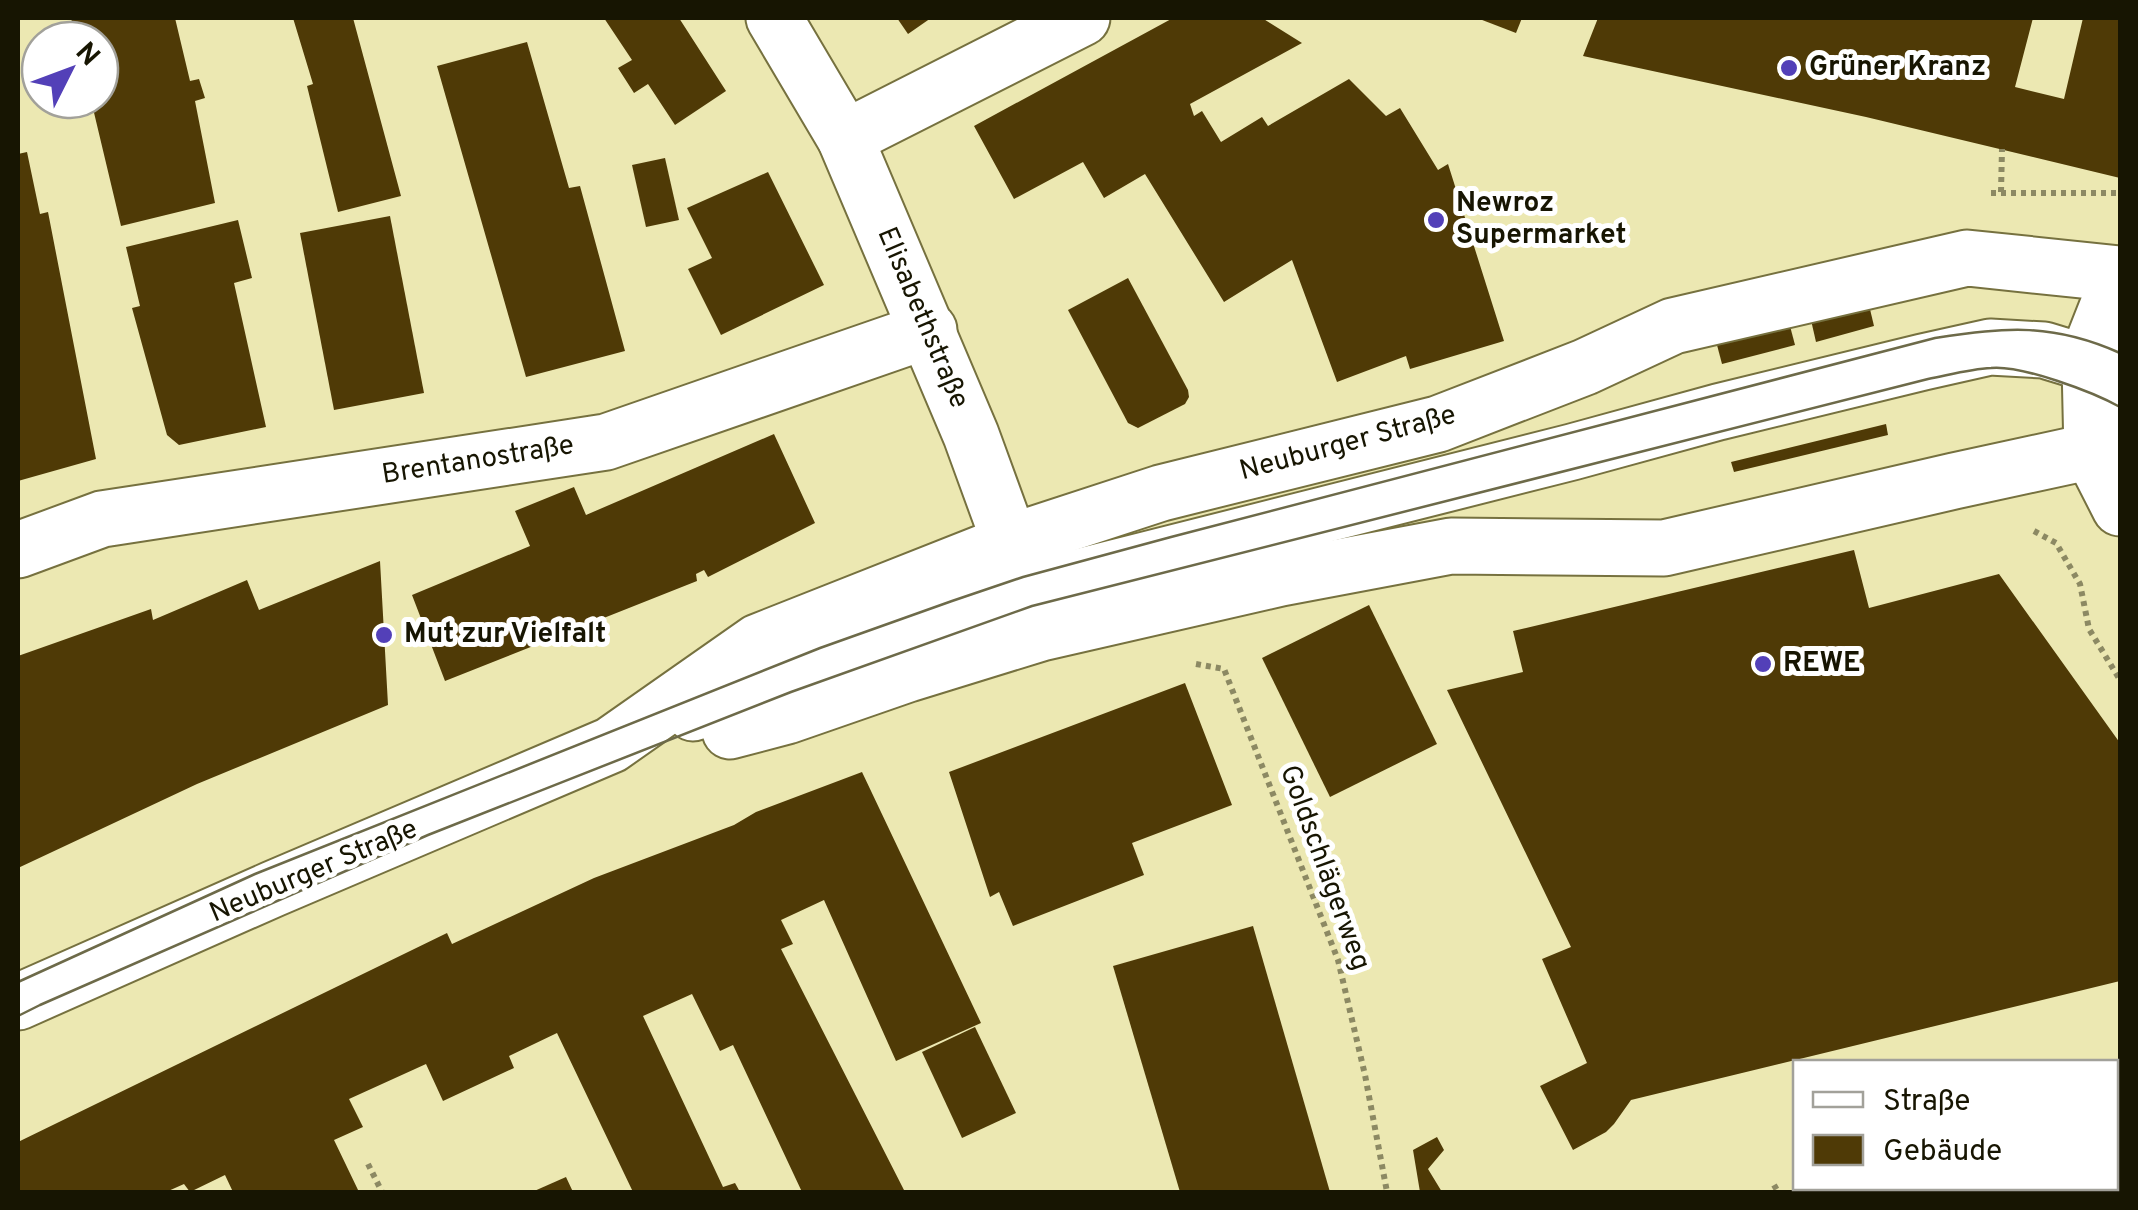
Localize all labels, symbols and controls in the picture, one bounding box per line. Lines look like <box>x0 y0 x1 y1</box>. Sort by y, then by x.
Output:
north arrow <box>20 20 120 120</box>
text: N <box>66 36 106 75</box>
place label: Grüner Kranz <box>1809 50 1986 86</box>
marker: Grüner Kranz <box>1778 57 1800 79</box>
place label: Newroz Supermarket <box>1456 186 1626 254</box>
marker: Newroz Supermarket <box>1425 209 1447 231</box>
street label: Elisabethstraße <box>868 222 976 414</box>
street label: Neuburger Straße <box>1236 398 1460 490</box>
street label: Brentanostraße <box>379 428 577 494</box>
place label: Mut zur Vielfalt <box>404 617 606 653</box>
marker: Mut zur Vielfalt <box>373 624 395 646</box>
place label: REWE <box>1783 646 1860 682</box>
marker: REWE <box>1752 653 1774 675</box>
street label: Goldschlägerweg <box>1270 761 1378 975</box>
street label: Neuburger Straße <box>205 812 423 932</box>
legend <box>1793 1060 2118 1190</box>
text: Straße <box>1883 1084 1970 1121</box>
text: Gebäude <box>1883 1134 2002 1171</box>

